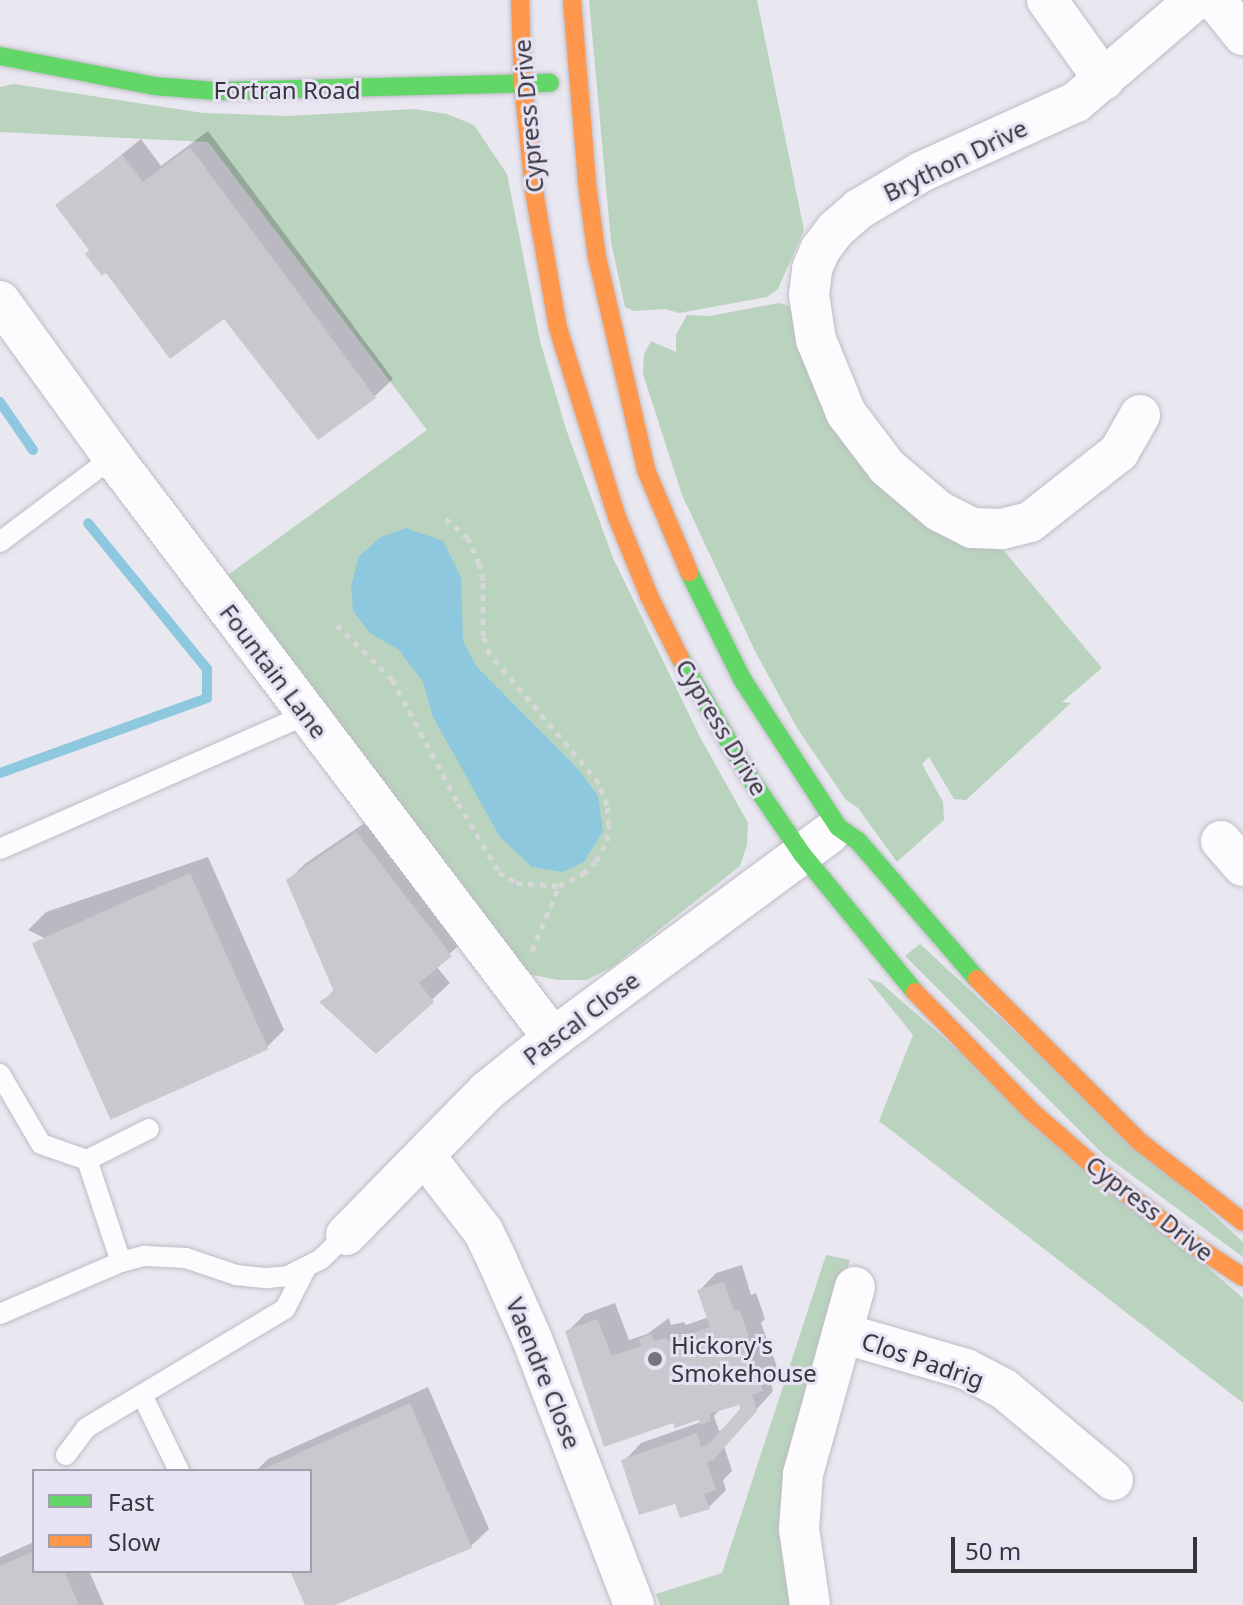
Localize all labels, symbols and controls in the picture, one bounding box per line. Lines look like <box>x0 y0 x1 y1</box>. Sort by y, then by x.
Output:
street label: Cypress Drive <box>507 38 549 194</box>
street label: Fortran Road <box>213 76 361 104</box>
street label: Brython Drive <box>878 113 1032 207</box>
street label: Fountain Lane <box>214 598 334 744</box>
street label: Cypress Drive <box>670 654 774 800</box>
street label: Pascal Close <box>517 965 645 1071</box>
street label: Cypress Drive <box>1081 1149 1219 1267</box>
street label: Vaendre Close <box>501 1293 587 1453</box>
street label: Clos Padrig <box>858 1326 988 1394</box>
place label: Hickory's Smokehouse <box>671 1331 817 1387</box>
marker: Hickory's Smokehouse <box>646 1350 664 1368</box>
legend <box>32 1469 312 1573</box>
text: Fast <box>108 1485 154 1518</box>
scale bar <box>955 1521 1201 1571</box>
text: Slow <box>108 1525 160 1558</box>
text: 50 m <box>965 1534 1021 1567</box>

